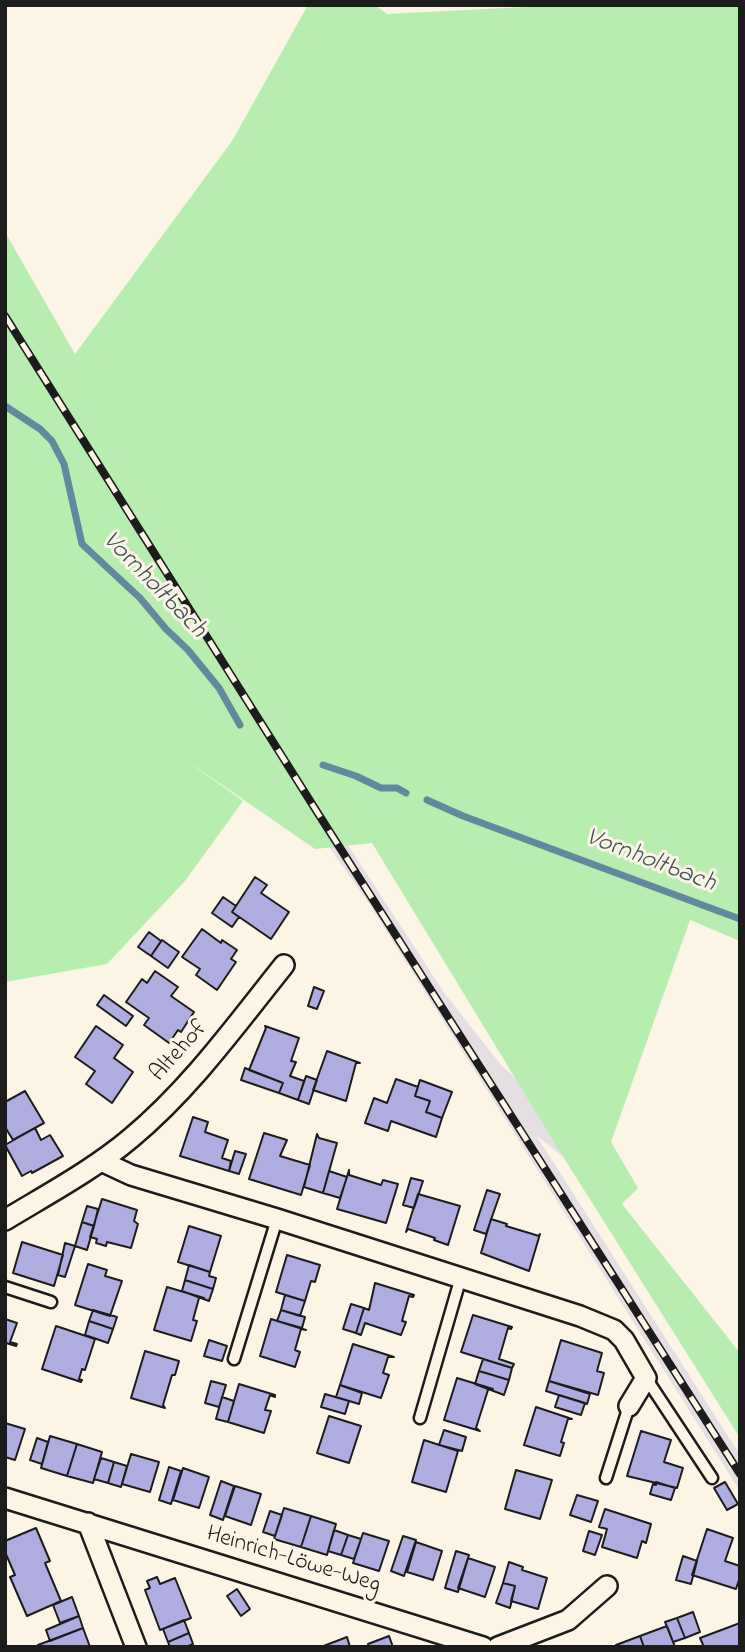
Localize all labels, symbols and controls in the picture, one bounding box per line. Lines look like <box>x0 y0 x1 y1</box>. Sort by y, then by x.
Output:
water label: Vornholtbach <box>94 526 212 646</box>
water label: Vornholtbach <box>581 823 719 901</box>
street label: Altehof <box>145 1015 215 1089</box>
street label: Heinrich-Löwe-Weg <box>202 1521 384 1601</box>

